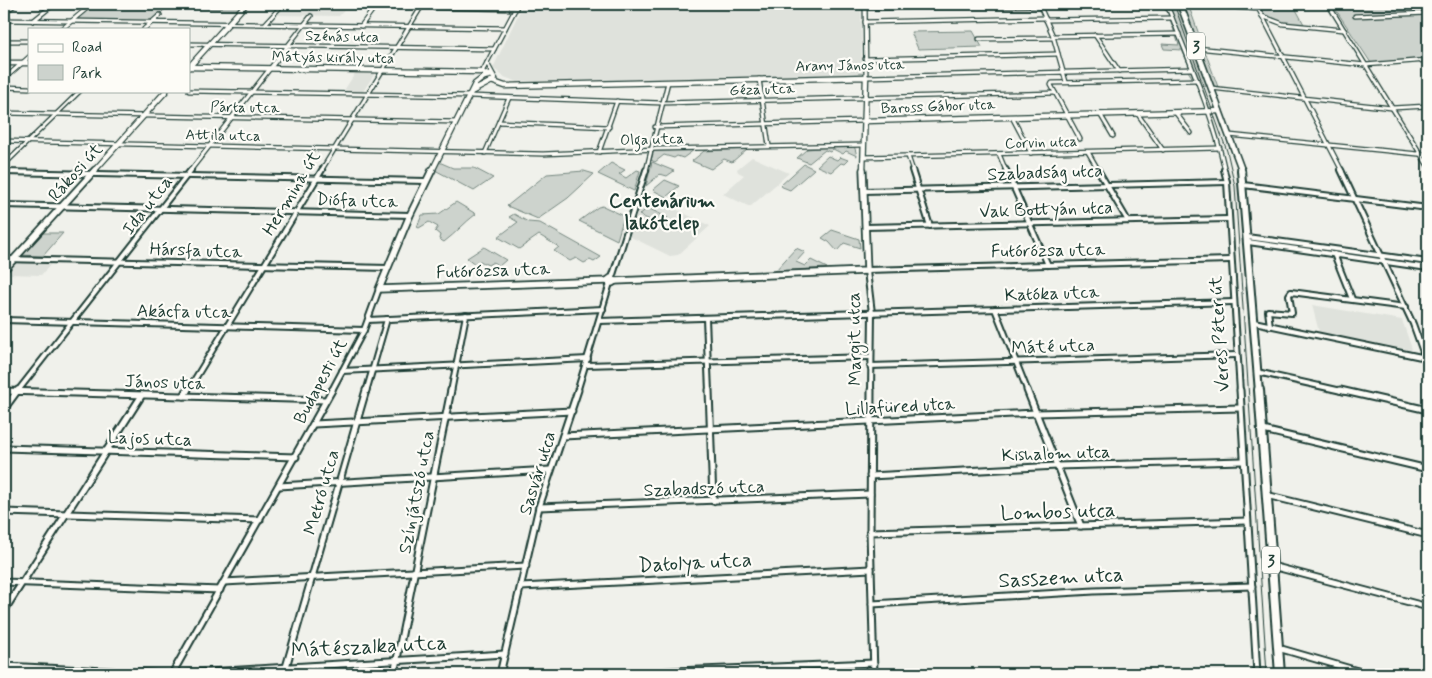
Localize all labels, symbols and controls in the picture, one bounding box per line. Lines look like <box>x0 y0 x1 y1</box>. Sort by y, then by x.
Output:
street label: Szénás utca <box>305 26 379 48</box>
legend <box>28 28 190 92</box>
road number: 3 <box>1187 32 1205 59</box>
text: Road <box>72 38 102 58</box>
street label: Mátyás király utca <box>272 47 394 69</box>
street label: Arany János utca <box>795 55 906 77</box>
text: Park <box>72 64 102 84</box>
street label: Géza utca <box>729 79 796 101</box>
street label: Baross Gábor utca <box>880 95 997 119</box>
street label: Párta utca <box>210 97 281 119</box>
street label: Attila utca <box>185 125 261 147</box>
street label: Olga utca <box>620 129 685 152</box>
street label: Corvin utca <box>1005 132 1078 154</box>
street label: Rákosi út <box>43 138 109 207</box>
street label: Hermina út <box>257 146 327 240</box>
street label: Szabadság utca <box>987 159 1103 187</box>
street label: Ida utca <box>117 171 179 240</box>
street label: Diófa utca <box>316 188 398 214</box>
district label: Centenárium lakótelep <box>609 189 715 236</box>
street label: Vak Bottyán utca <box>979 196 1113 224</box>
street label: Hársfa utca <box>149 237 243 265</box>
street label: Futórózsa utca <box>991 238 1106 264</box>
street label: Futórózsa utca <box>436 257 551 285</box>
street label: Veres Péter út <box>1204 275 1236 393</box>
street label: Katóka utca <box>1004 280 1100 308</box>
street label: Margit utca <box>842 292 869 386</box>
street label: Akácfa utca <box>136 299 232 325</box>
street label: Budapesti út <box>288 334 354 428</box>
street label: Máté utca <box>1011 334 1095 360</box>
street label: János utca <box>124 370 206 396</box>
street label: Lillafüred utca <box>845 392 956 422</box>
street label: Lajos utca <box>107 426 193 452</box>
street label: Sasvár utca <box>514 428 562 518</box>
street label: Színjátszó utca <box>393 429 441 556</box>
street label: Kishalom utca <box>1001 440 1111 468</box>
street label: Metró utca <box>298 447 346 538</box>
street label: Szabadszó utca <box>643 475 765 503</box>
street label: Lombos utca <box>1000 496 1116 528</box>
street label: Datolya utca <box>637 546 753 580</box>
road number: 3 <box>1262 546 1280 574</box>
street label: Sasszem utca <box>998 561 1124 595</box>
street label: Mátészalka utca <box>290 629 448 665</box>

